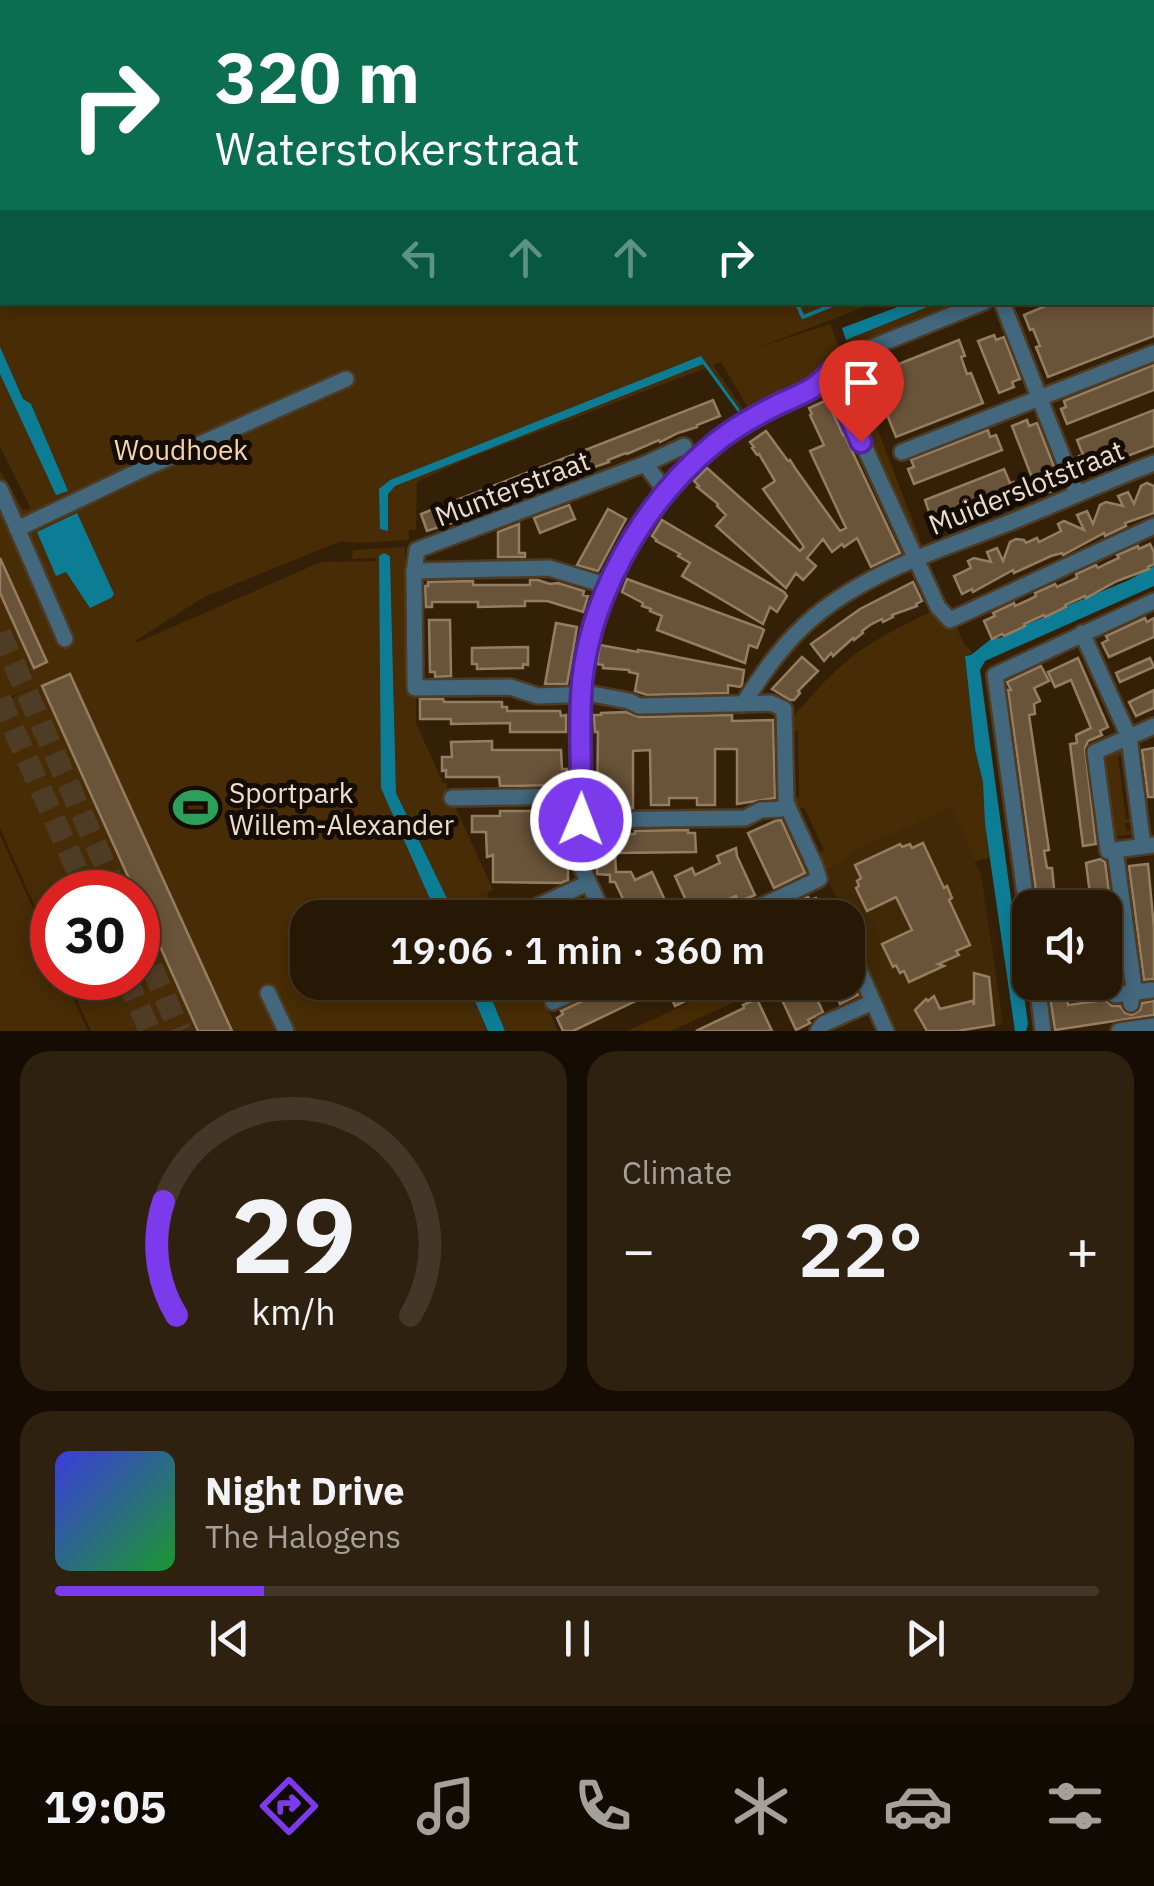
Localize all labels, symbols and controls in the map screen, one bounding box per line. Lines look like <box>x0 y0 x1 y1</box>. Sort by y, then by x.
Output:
text: 320 m <box>215 31 420 122</box>
icon: right <box>50 40 180 170</box>
text: Waterstokerstraat <box>215 119 580 177</box>
icon: left <box>393 230 448 285</box>
icon: ahead <box>498 230 553 285</box>
icon: ahead <box>603 230 658 285</box>
icon: right <box>708 230 763 285</box>
pin <box>819 340 904 443</box>
icon: arrive <box>834 355 889 410</box>
park label: Woudhoek <box>114 431 248 468</box>
street label: Muiderslotstraat <box>923 431 1129 543</box>
street label: Munterstraat <box>429 442 595 534</box>
position arrow <box>529 768 633 872</box>
place label: Sportpark Willem-Alexander <box>229 774 454 843</box>
sports icon: Sportpark Willem-Alexander <box>172 784 220 832</box>
speed limit sign: 30 <box>30 870 160 1000</box>
map controls <box>1012 890 1122 1000</box>
button: sound <box>1012 890 1122 1000</box>
text: 19:06 · 1 min · 360 m <box>390 925 765 974</box>
text: Climate <box>622 1151 732 1193</box>
text: 29 <box>231 1166 356 1302</box>
text: 22° <box>798 1200 923 1298</box>
text: − <box>622 1214 655 1285</box>
text: + <box>1066 1214 1099 1285</box>
text: km/h <box>251 1288 336 1335</box>
text: Night Drive <box>205 1466 405 1515</box>
text: The Halogens <box>205 1515 401 1557</box>
icon: previous <box>202 1611 257 1666</box>
icon: pause <box>550 1611 605 1666</box>
icon: next <box>898 1611 953 1666</box>
icon: directions <box>254 1771 324 1841</box>
icon: music <box>411 1771 481 1841</box>
icon: phone <box>568 1771 638 1841</box>
icon: climate <box>726 1771 796 1841</box>
icon: car <box>883 1771 953 1841</box>
icon: filters <box>1040 1771 1110 1841</box>
text: 19:05 <box>44 1777 167 1835</box>

